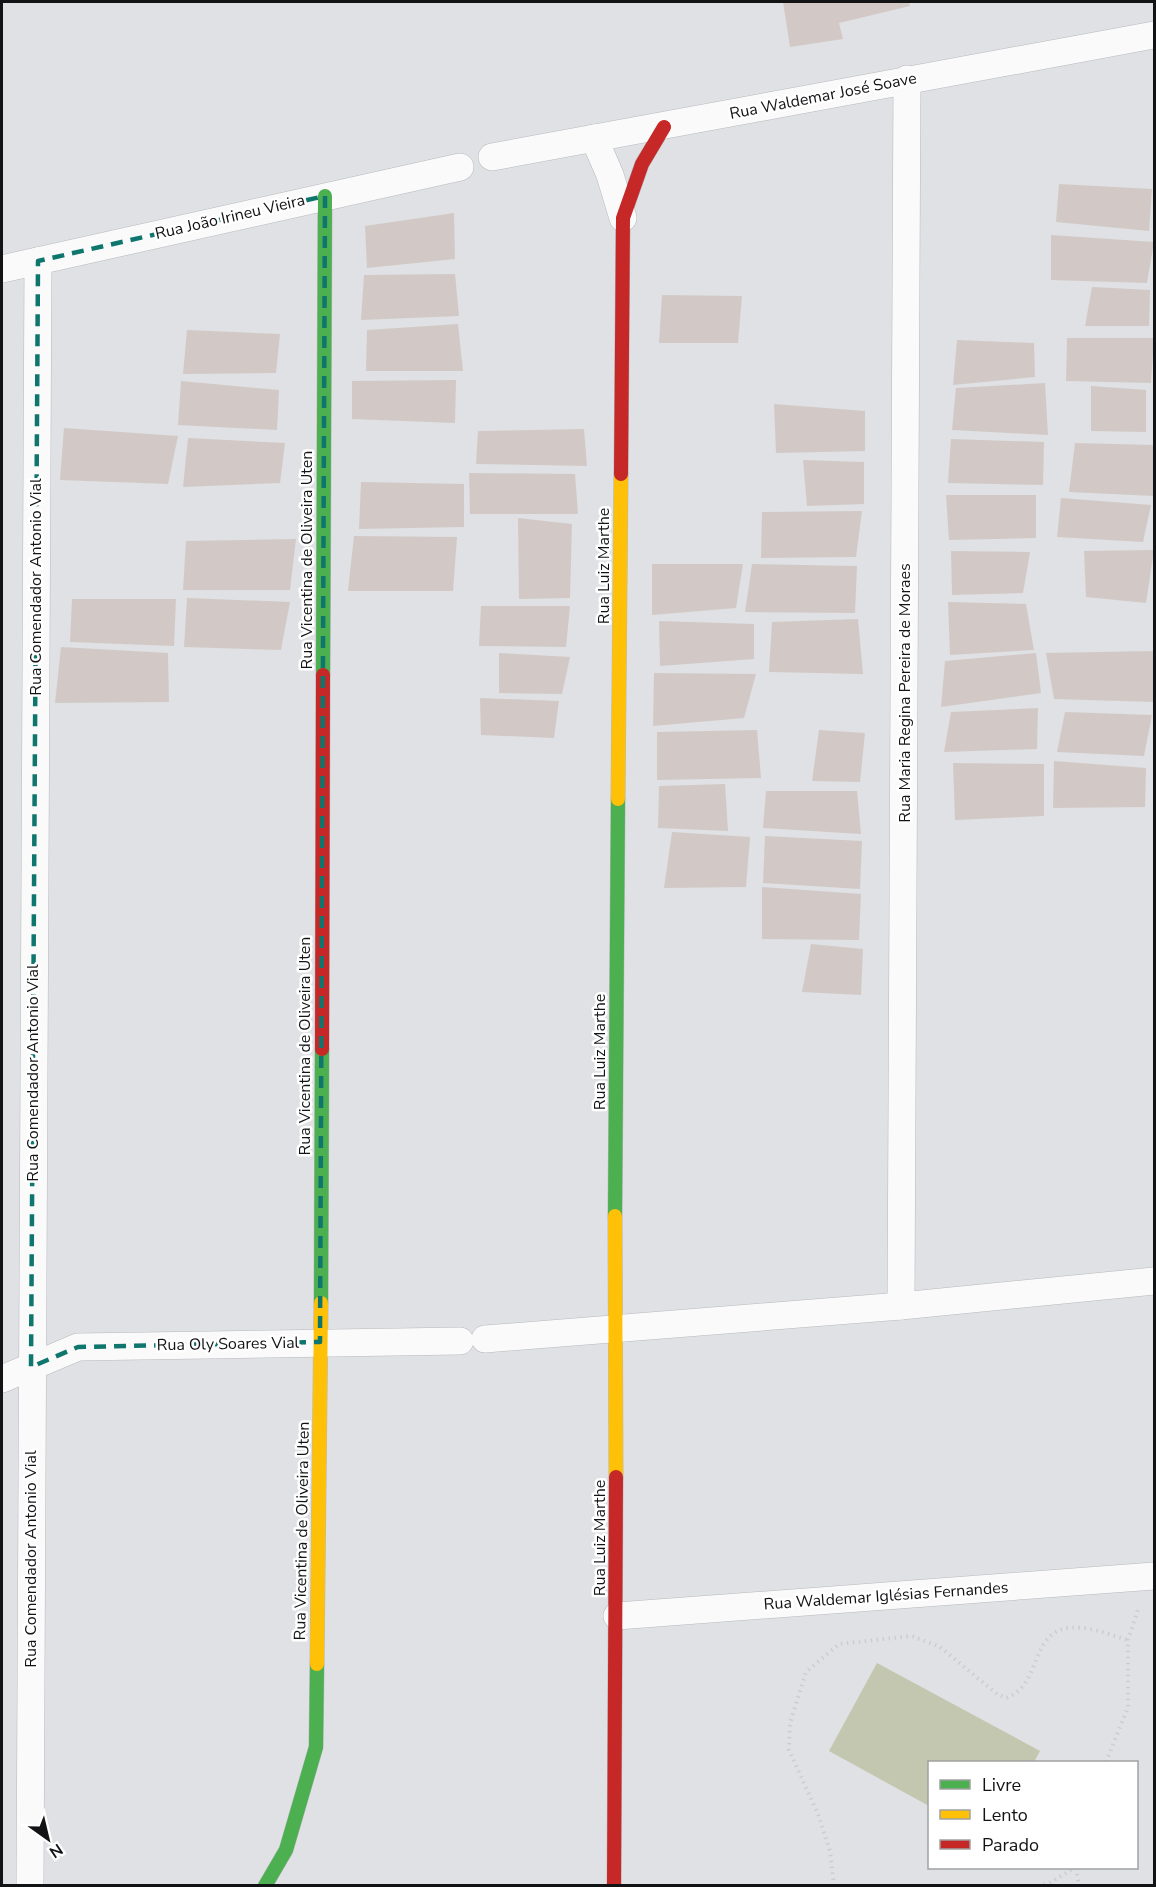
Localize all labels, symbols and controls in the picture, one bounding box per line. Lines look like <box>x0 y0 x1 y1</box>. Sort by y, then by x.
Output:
street label: Rua Waldemar José Soave <box>728 67 918 125</box>
street label: Rua João Irineu Vieira <box>153 189 307 245</box>
street label: Rua Vicentina de Oliveira Uten <box>296 451 318 669</box>
street label: Rua Comendador Antonio Vial <box>25 478 47 696</box>
street label: Rua Luiz Marthe <box>593 508 615 624</box>
street label: Rua Maria Regina Pereira de Moraes <box>894 563 916 823</box>
street label: Rua Vicentina de Oliveira Uten <box>294 937 316 1155</box>
street label: Rua Comendador Antonio Vial <box>22 964 44 1182</box>
street label: Rua Luiz Marthe <box>589 994 611 1110</box>
street label: Rua Oly Soares Vial <box>157 1332 300 1356</box>
street label: Rua Vicentina de Oliveira Uten <box>289 1421 315 1641</box>
street label: Rua Comendador Antonio Vial <box>20 1450 42 1668</box>
street label: Rua Luiz Marthe <box>589 1480 611 1596</box>
street label: Rua Waldemar Iglésias Fernandes <box>763 1576 1009 1616</box>
legend <box>928 1761 1138 1869</box>
text: Livre <box>982 1773 1021 1797</box>
text: Lento <box>982 1803 1028 1827</box>
north arrow <box>18 1809 78 1869</box>
text: Parado <box>982 1833 1039 1857</box>
text: N <box>45 1838 67 1863</box>

